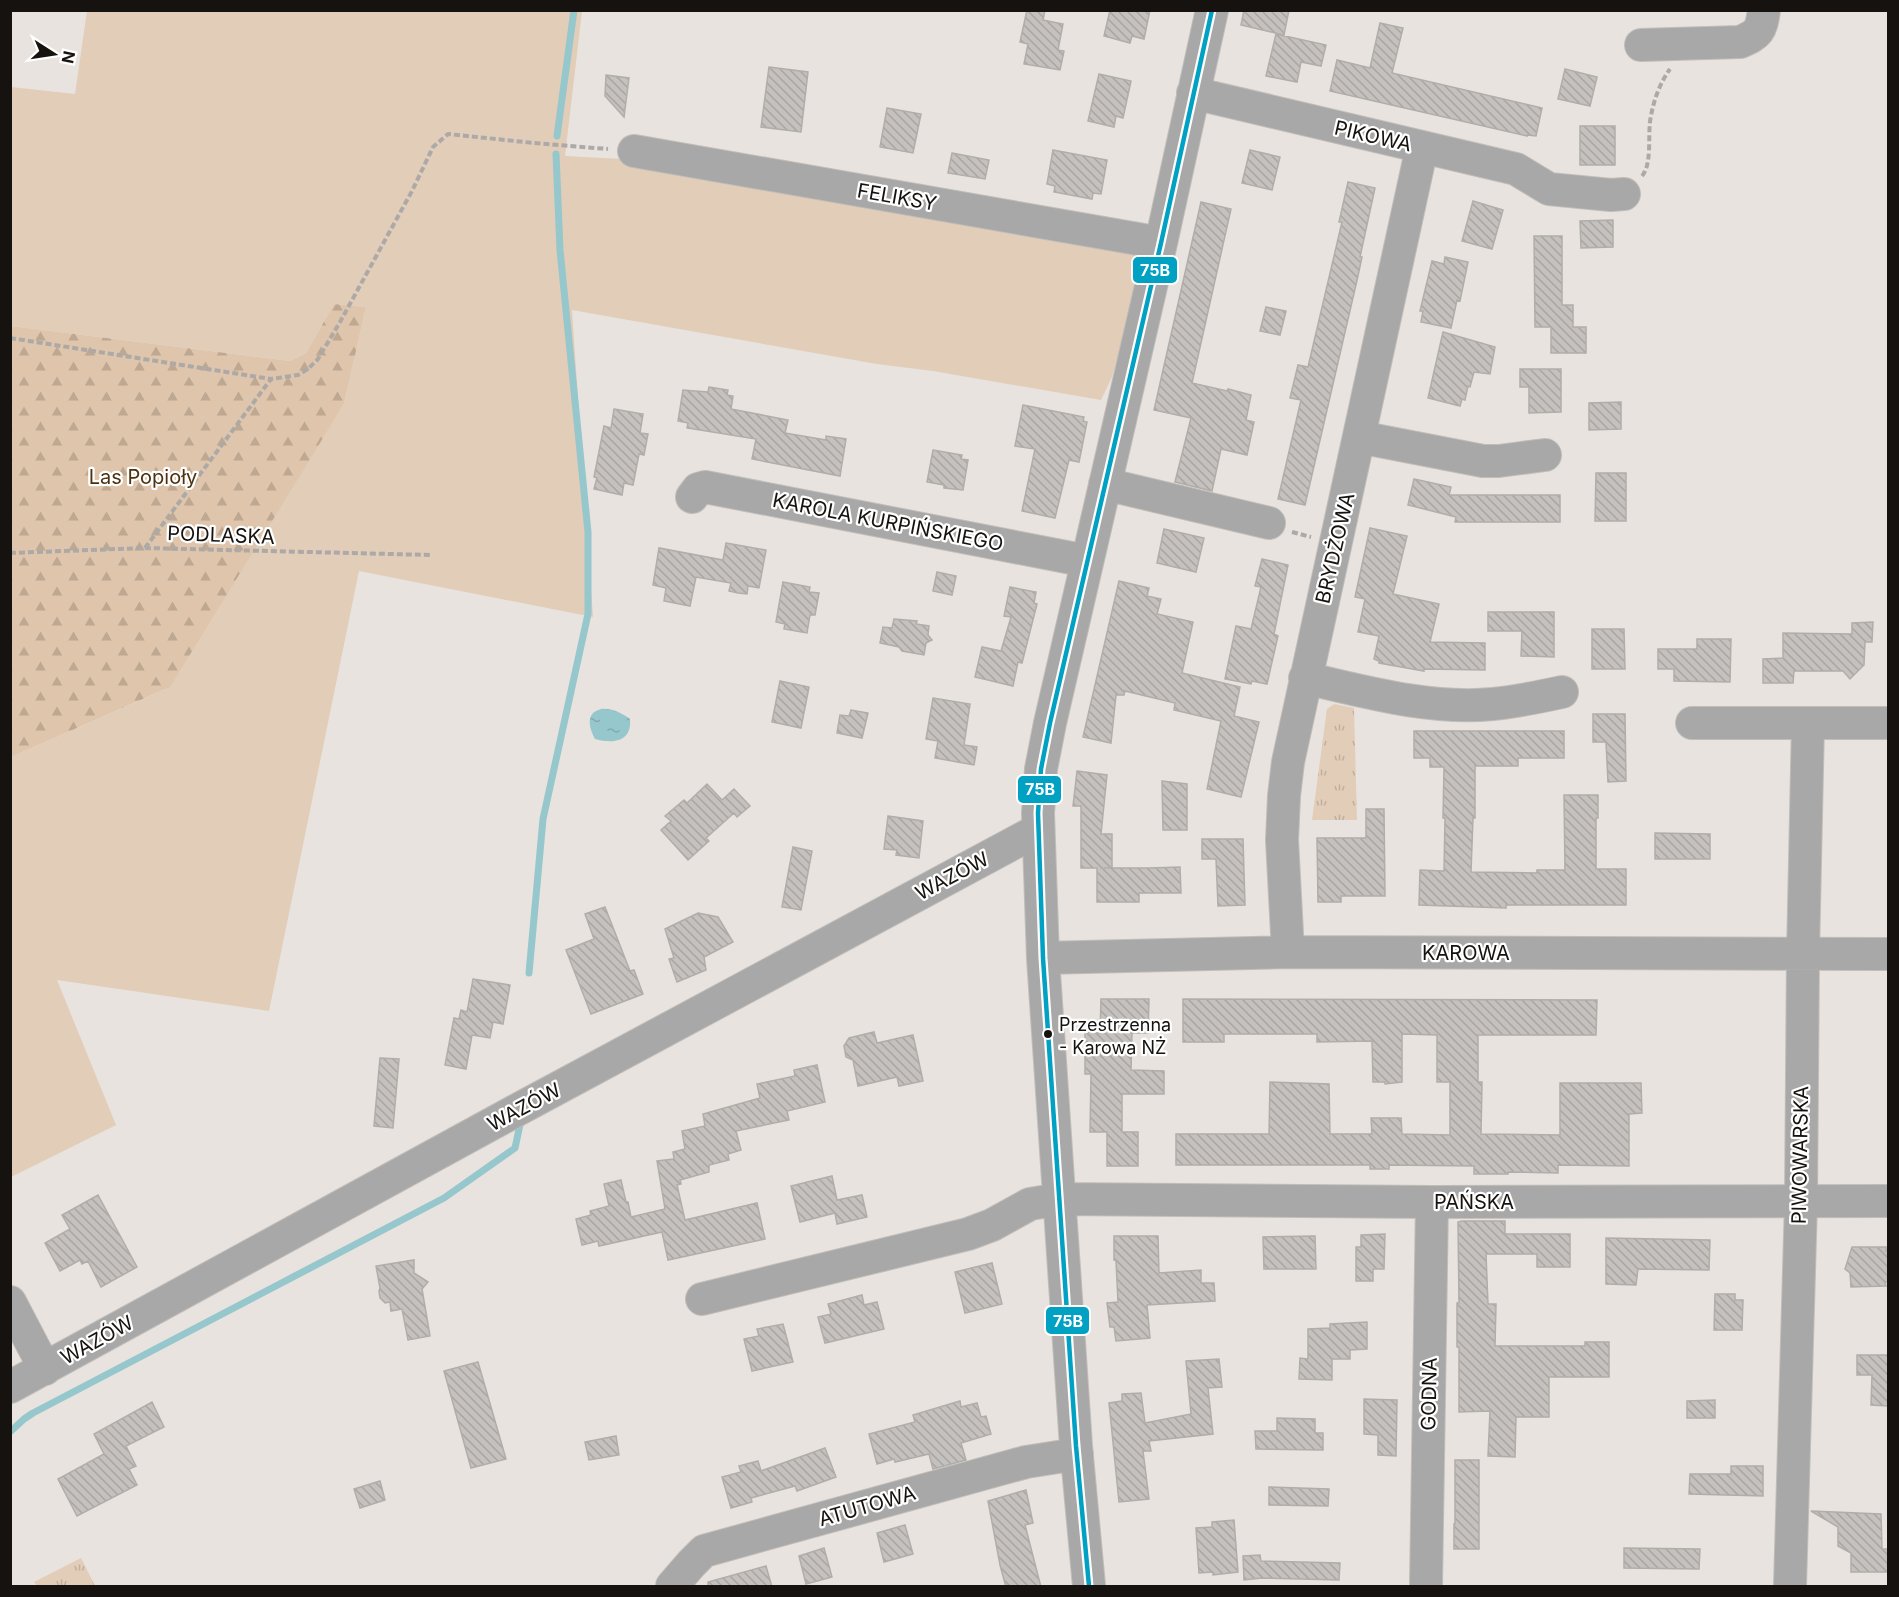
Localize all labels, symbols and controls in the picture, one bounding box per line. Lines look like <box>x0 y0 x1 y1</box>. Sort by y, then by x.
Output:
north arrow <box>24 24 84 84</box>
text: N <box>58 49 80 65</box>
street label: PIKOWA <box>1332 115 1414 157</box>
street label: FELIKSY <box>855 178 939 216</box>
line badge: 75B <box>1132 256 1178 284</box>
text: 75B <box>1140 260 1170 280</box>
park label: Las Popioły <box>89 465 197 489</box>
street label: KAROLA KURPIŃSKIEGO <box>771 487 1006 556</box>
street label: BRYDŻOWA <box>1310 490 1359 606</box>
street label: PODLASKA <box>167 521 275 549</box>
line badge: 75B <box>1017 775 1062 804</box>
text: 75B <box>1025 779 1055 799</box>
street label: WAZÓW <box>911 846 993 905</box>
street label: KAROWA <box>1422 941 1510 965</box>
place label: Przestrzenna - Karowa NŻ <box>1059 1014 1171 1058</box>
marker: Przestrzenna - Karowa NŻ <box>1042 1028 1054 1040</box>
street label: WAZÓW <box>483 1077 565 1136</box>
street label: PIWOWARSKA <box>1787 1085 1813 1224</box>
street label: PAŃSKA <box>1434 1189 1514 1214</box>
line badge: 75B <box>1045 1306 1090 1335</box>
street label: WAZÓW <box>56 1309 138 1370</box>
text: 75B <box>1053 1311 1083 1331</box>
street label: GODNA <box>1416 1357 1442 1431</box>
street label: ATUTOWA <box>816 1481 919 1531</box>

